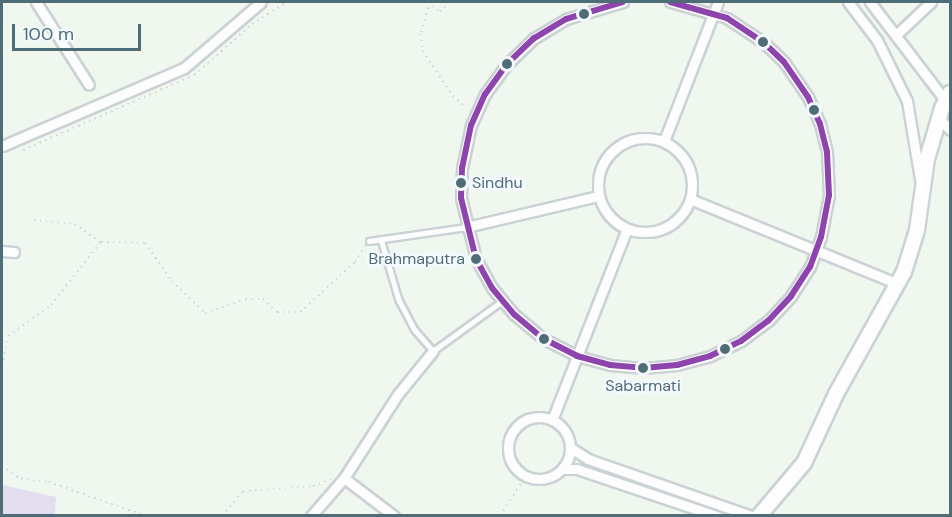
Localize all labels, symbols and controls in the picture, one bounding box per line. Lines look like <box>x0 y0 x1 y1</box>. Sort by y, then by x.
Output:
unlabelled marker <box>578 8 590 20</box>
scale bar <box>15 12 144 50</box>
text: 100 m <box>23 22 74 46</box>
unlabelled marker <box>757 36 769 48</box>
unlabelled marker <box>501 58 513 70</box>
unlabelled marker <box>808 104 820 116</box>
place label: Sindhu <box>472 173 523 193</box>
marker: Sindhu <box>455 177 467 189</box>
place label: Brahmaputra <box>368 249 465 269</box>
marker: Brahmaputra <box>470 253 482 265</box>
unlabelled marker <box>538 333 550 345</box>
unlabelled marker <box>719 343 731 355</box>
marker: Sabarmati <box>637 362 649 374</box>
place label: Sabarmati <box>605 376 681 396</box>

